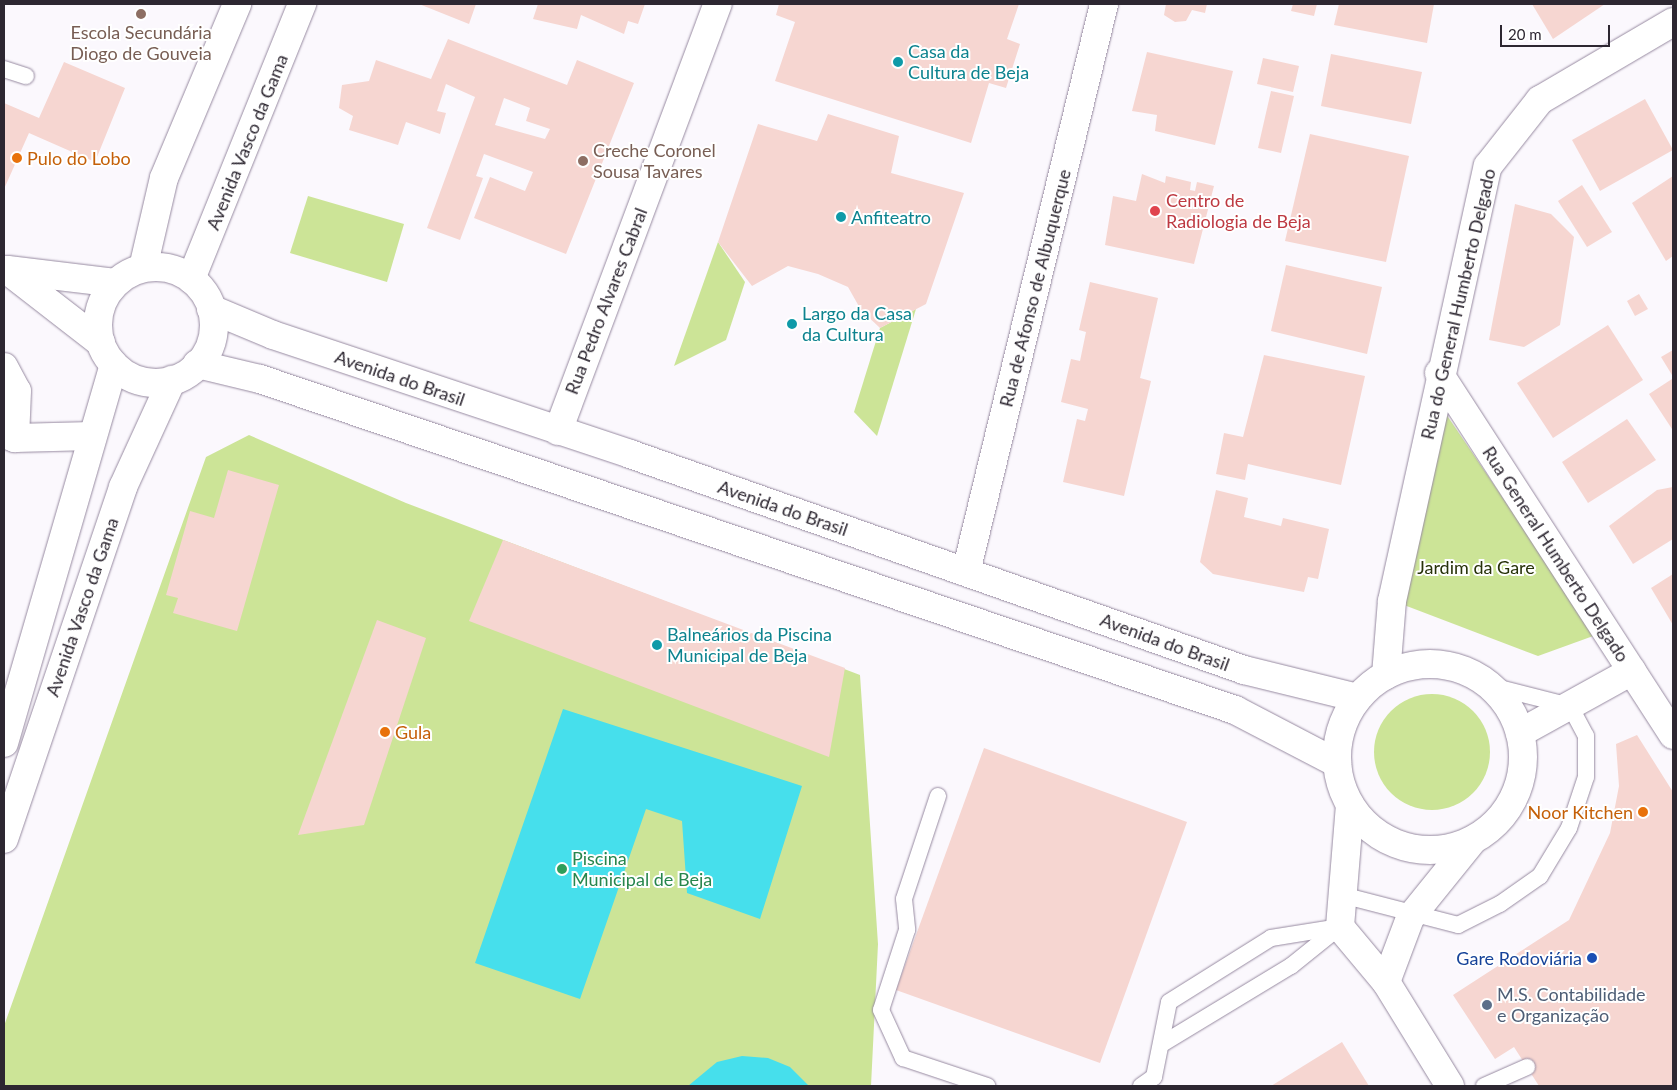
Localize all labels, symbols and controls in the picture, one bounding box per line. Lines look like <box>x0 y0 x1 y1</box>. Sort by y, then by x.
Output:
marker: Escola Secundária Diogo de Gouveia <box>135 8 147 20</box>
scale bar <box>1502 15 1612 47</box>
place label: Escola Secundária Diogo de Gouveia <box>70 22 212 64</box>
text: 20 m <box>1508 25 1542 43</box>
place label: Casa da Cultura de Beja <box>908 41 1029 84</box>
street label: Avenida Vasco da Gama <box>202 51 292 233</box>
marker: Casa da Cultura de Beja <box>892 56 904 68</box>
place label: Creche Coronel Sousa Tavares <box>593 140 716 182</box>
place label: Pulo do Lobo <box>27 147 131 169</box>
marker: Pulo do Lobo <box>11 152 23 164</box>
marker: Creche Coronel Sousa Tavares <box>577 155 589 167</box>
street label: Rua de Afonso de Albuquerque <box>995 166 1075 410</box>
street label: Rua do General Humberto Delgado <box>1416 166 1500 442</box>
place label: Centro de Radiologia de Beja <box>1166 190 1311 232</box>
street label: Rua Pedro Alvares Cabral <box>560 204 652 398</box>
marker: Centro de Radiologia de Beja <box>1148 204 1162 218</box>
place label: Anfiteatro <box>851 206 931 228</box>
marker: Anfiteatro <box>835 211 847 223</box>
place label: Largo da Casa da Cultura <box>802 303 912 346</box>
marker: Largo da Casa da Cultura <box>786 318 798 330</box>
street label: Avenida do Brasil <box>332 346 468 410</box>
street label: Rua General Humberto Delgado <box>1478 442 1634 666</box>
street label: Avenida do Brasil <box>715 476 851 540</box>
street label: Avenida Vasco da Gama <box>41 514 123 700</box>
park label: Jardim da Gare <box>1417 556 1535 578</box>
street label: Avenida do Brasil <box>1097 609 1233 675</box>
place label: Balneários da Piscina Municipal de Beja <box>667 624 832 666</box>
marker: Balneários da Piscina Municipal de Beja <box>651 639 663 651</box>
place label: Gula <box>395 721 431 743</box>
marker: Gula <box>379 726 391 738</box>
place label: Noor Kitchen <box>1527 801 1633 823</box>
marker: Noor Kitchen <box>1637 806 1649 818</box>
place label: Piscina Municipal de Beja <box>572 848 712 891</box>
marker: Piscina Municipal de Beja <box>556 863 568 875</box>
place label: Gare Rodoviária <box>1456 947 1582 969</box>
marker: Gare Rodoviária <box>1586 952 1598 964</box>
place label: M.S. Contabilidade e Organização <box>1497 984 1646 1026</box>
marker: M.S. Contabilidade e Organização <box>1481 999 1493 1011</box>

